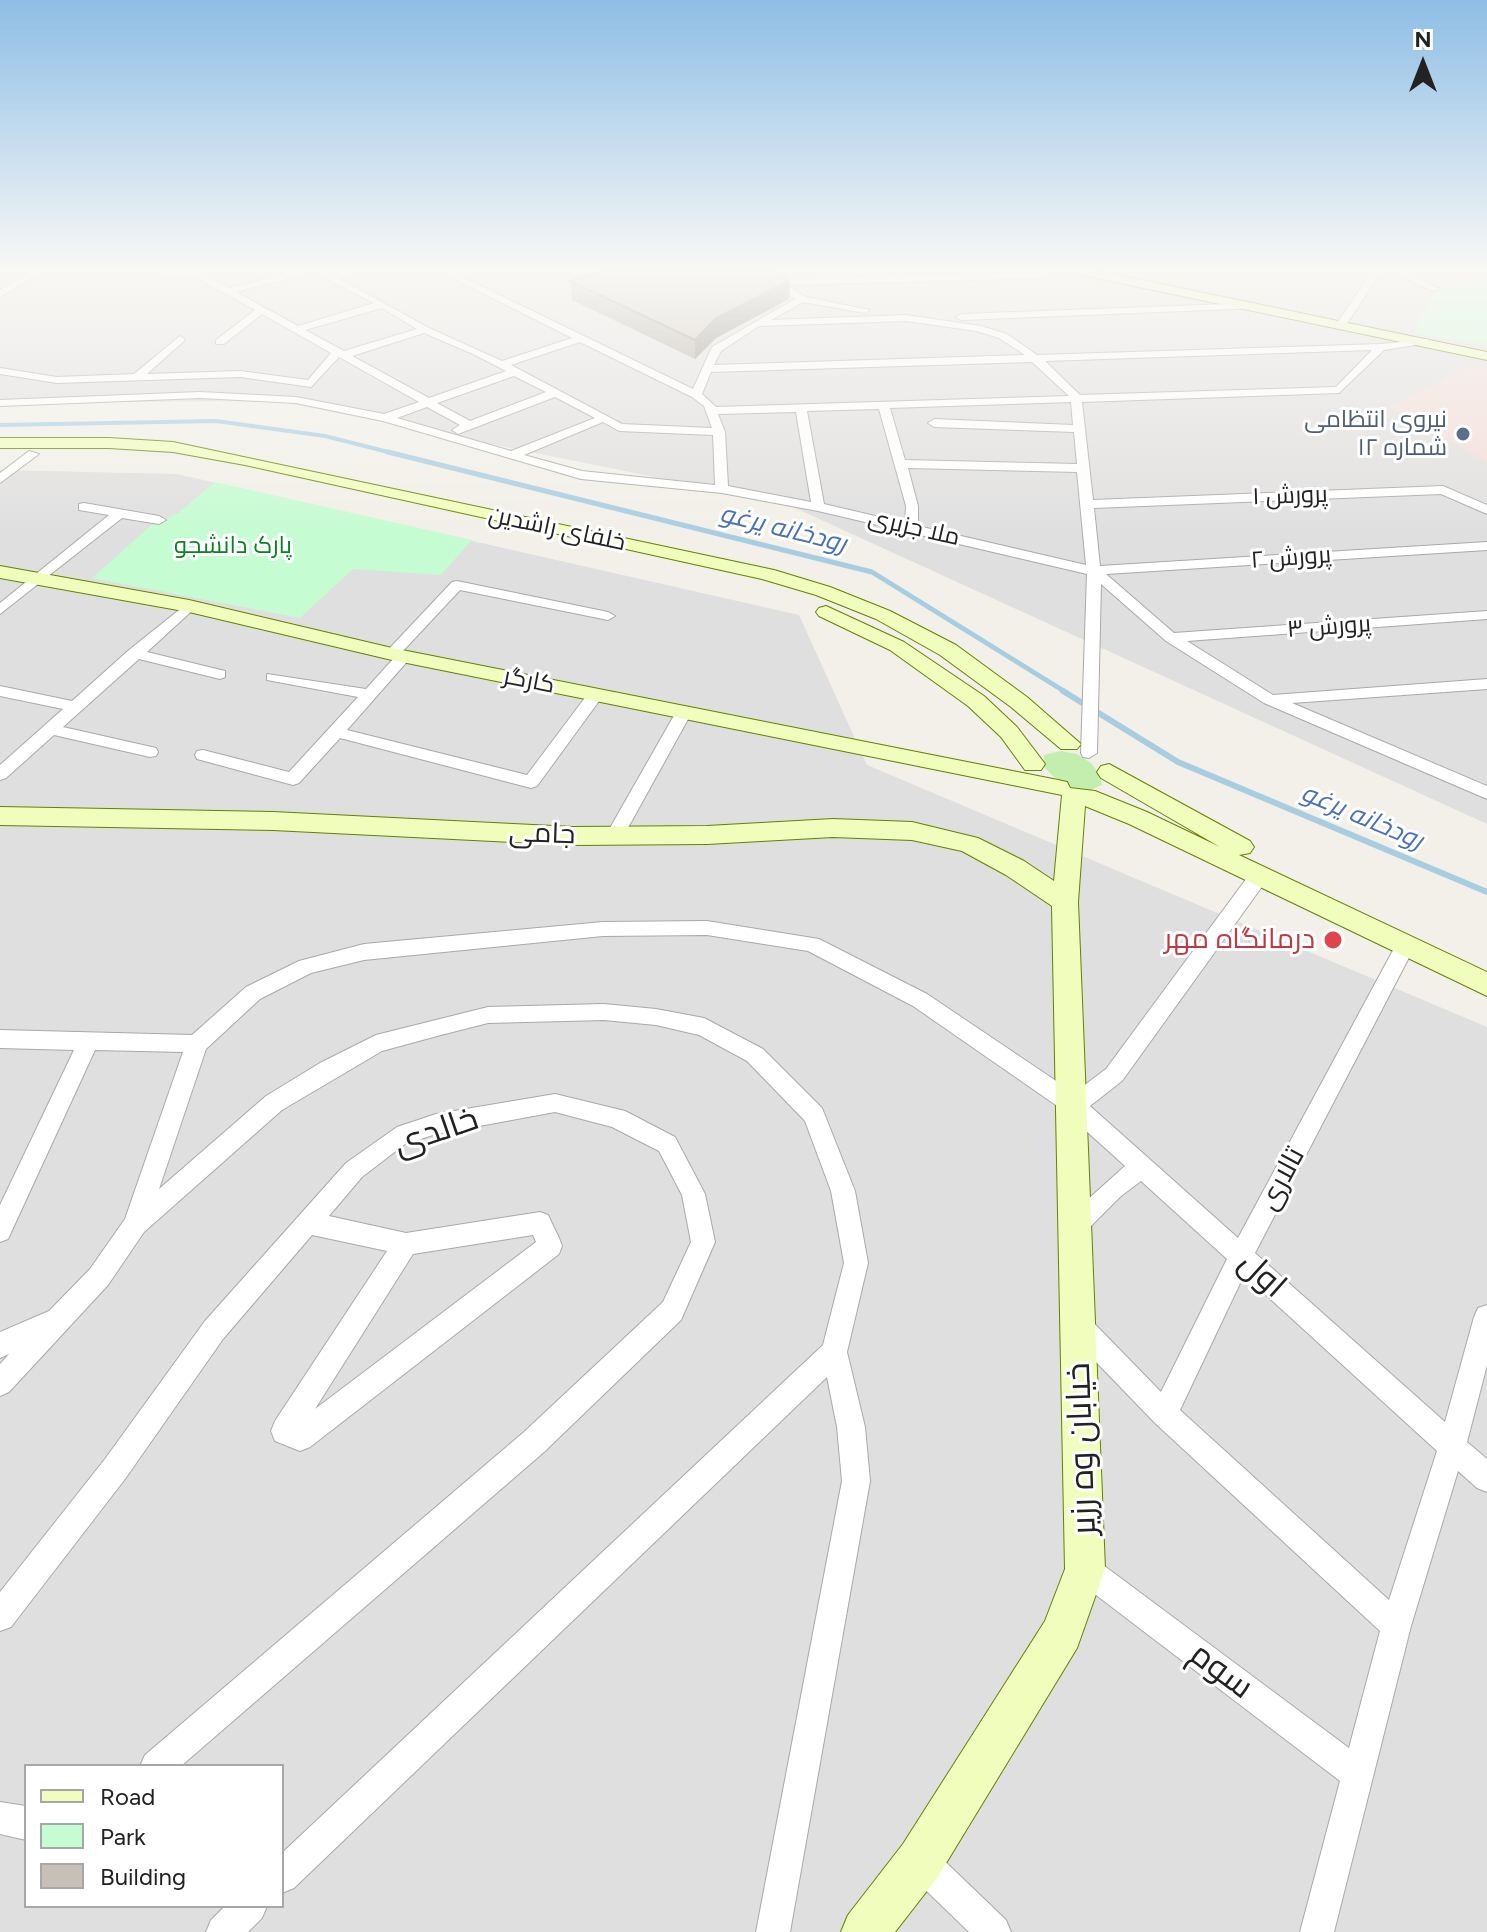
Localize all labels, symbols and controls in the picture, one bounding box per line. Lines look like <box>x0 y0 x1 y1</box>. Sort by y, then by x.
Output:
north arrow <box>1383 24 1463 104</box>
text: N <box>1414 26 1432 53</box>
place label: نیروی انتظامی شماره ۱۲ <box>1304 406 1447 462</box>
marker: نیروی انتظامی شماره ۱۲ <box>1454 425 1472 443</box>
street label: پرورش ۱ <box>1252 480 1328 512</box>
water label: رودخانه یرغو <box>717 498 849 560</box>
street label: خلفای راشدین <box>486 500 628 558</box>
street label: ملا جزیری <box>865 504 963 552</box>
park label: پارک دانشجو <box>174 532 292 560</box>
street label: پرورش ۲ <box>1250 541 1332 575</box>
street label: پرورش ۳ <box>1286 610 1372 644</box>
street label: کارگر <box>501 662 557 700</box>
water label: رودخانه یرغو <box>1296 777 1428 857</box>
street label: جامی <box>508 816 576 852</box>
place label: درمانگاه مهر <box>1164 923 1315 957</box>
marker: درمانگاه مهر <box>1322 929 1344 951</box>
street label: خالدی <box>388 1099 484 1165</box>
street label: تالاری <box>1252 1142 1312 1216</box>
street label: اول <box>1230 1243 1294 1307</box>
street label: خیابان وه رزیر <box>1059 1362 1105 1536</box>
street label: سوم <box>1181 1634 1261 1708</box>
legend <box>24 1764 284 1908</box>
text: Road <box>100 1782 155 1811</box>
text: Park <box>100 1822 146 1851</box>
text: Building <box>100 1862 186 1891</box>

